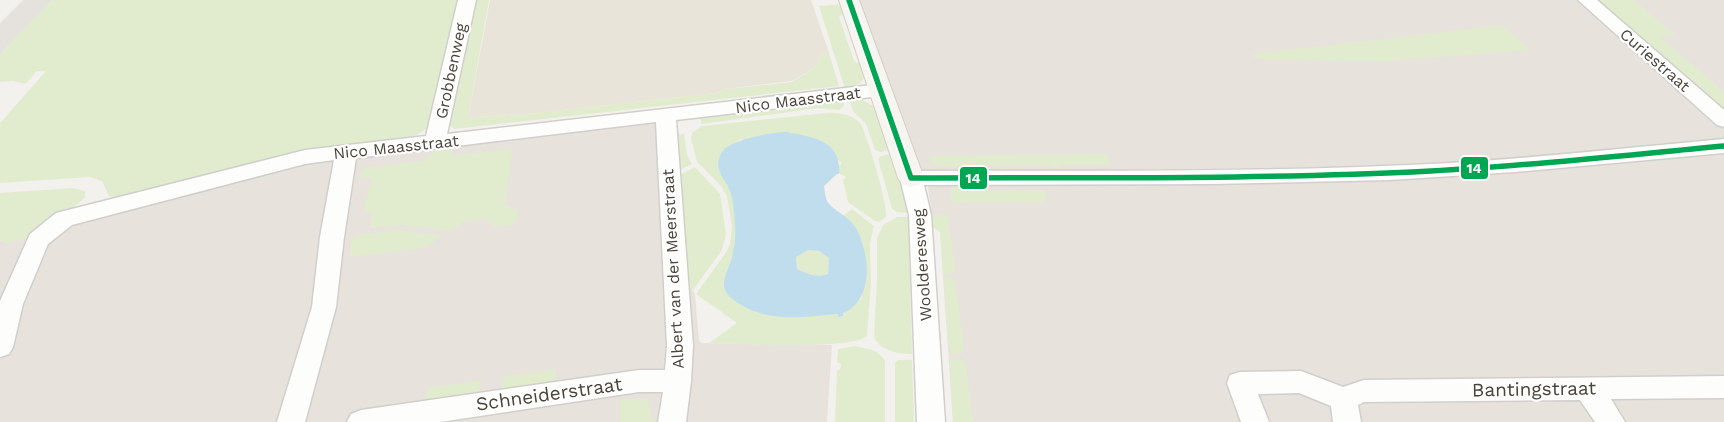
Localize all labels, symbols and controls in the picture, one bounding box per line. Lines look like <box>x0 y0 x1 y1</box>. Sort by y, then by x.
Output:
street label: Grobbenweg <box>432 21 471 121</box>
street label: Curiestraat <box>1616 24 1694 96</box>
street label: Nico Maasstraat <box>734 83 862 117</box>
street label: Nico Maasstraat <box>332 131 460 163</box>
line badge: 14 <box>1460 156 1489 180</box>
text: 14 <box>1466 160 1482 176</box>
line badge: 14 <box>959 166 988 190</box>
street label: Albert van der Meerstraat <box>658 168 688 369</box>
text: 14 <box>965 170 981 186</box>
street label: Woolderesweg <box>909 208 935 322</box>
street label: Schneiderstraat <box>475 372 623 416</box>
street label: Bantingstraat <box>1472 376 1596 402</box>

